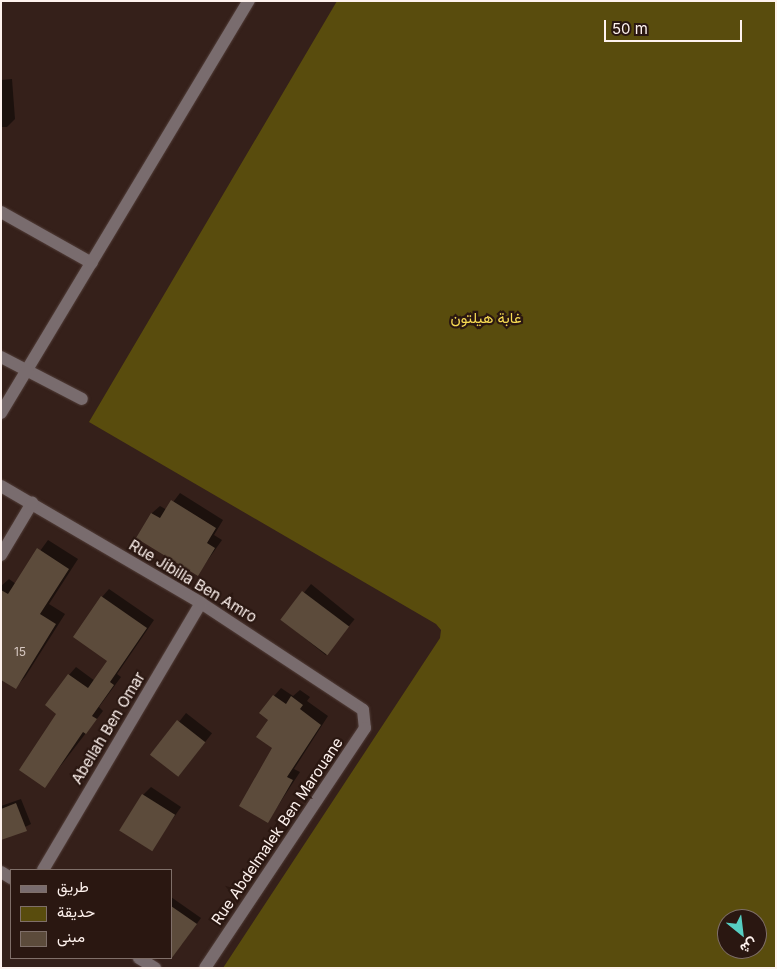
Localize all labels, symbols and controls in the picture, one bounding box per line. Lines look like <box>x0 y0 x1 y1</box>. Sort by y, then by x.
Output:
scale bar <box>607 10 744 42</box>
text: 50 m <box>612 19 648 38</box>
park label: غابة هيلتون <box>450 309 522 327</box>
street label: Rue Jibilla Ben Amro <box>126 536 260 626</box>
house number: 15 <box>14 645 26 659</box>
street label: Abellah Ben Omar <box>67 669 149 787</box>
street label: Rue Abdelmalek Ben Marouane <box>208 734 346 928</box>
legend <box>10 869 172 959</box>
text: طريق <box>57 877 89 896</box>
text: حديقة <box>57 902 95 921</box>
north arrow <box>717 909 767 959</box>
text: مبنى <box>57 927 85 946</box>
text: ش <box>738 935 761 958</box>

